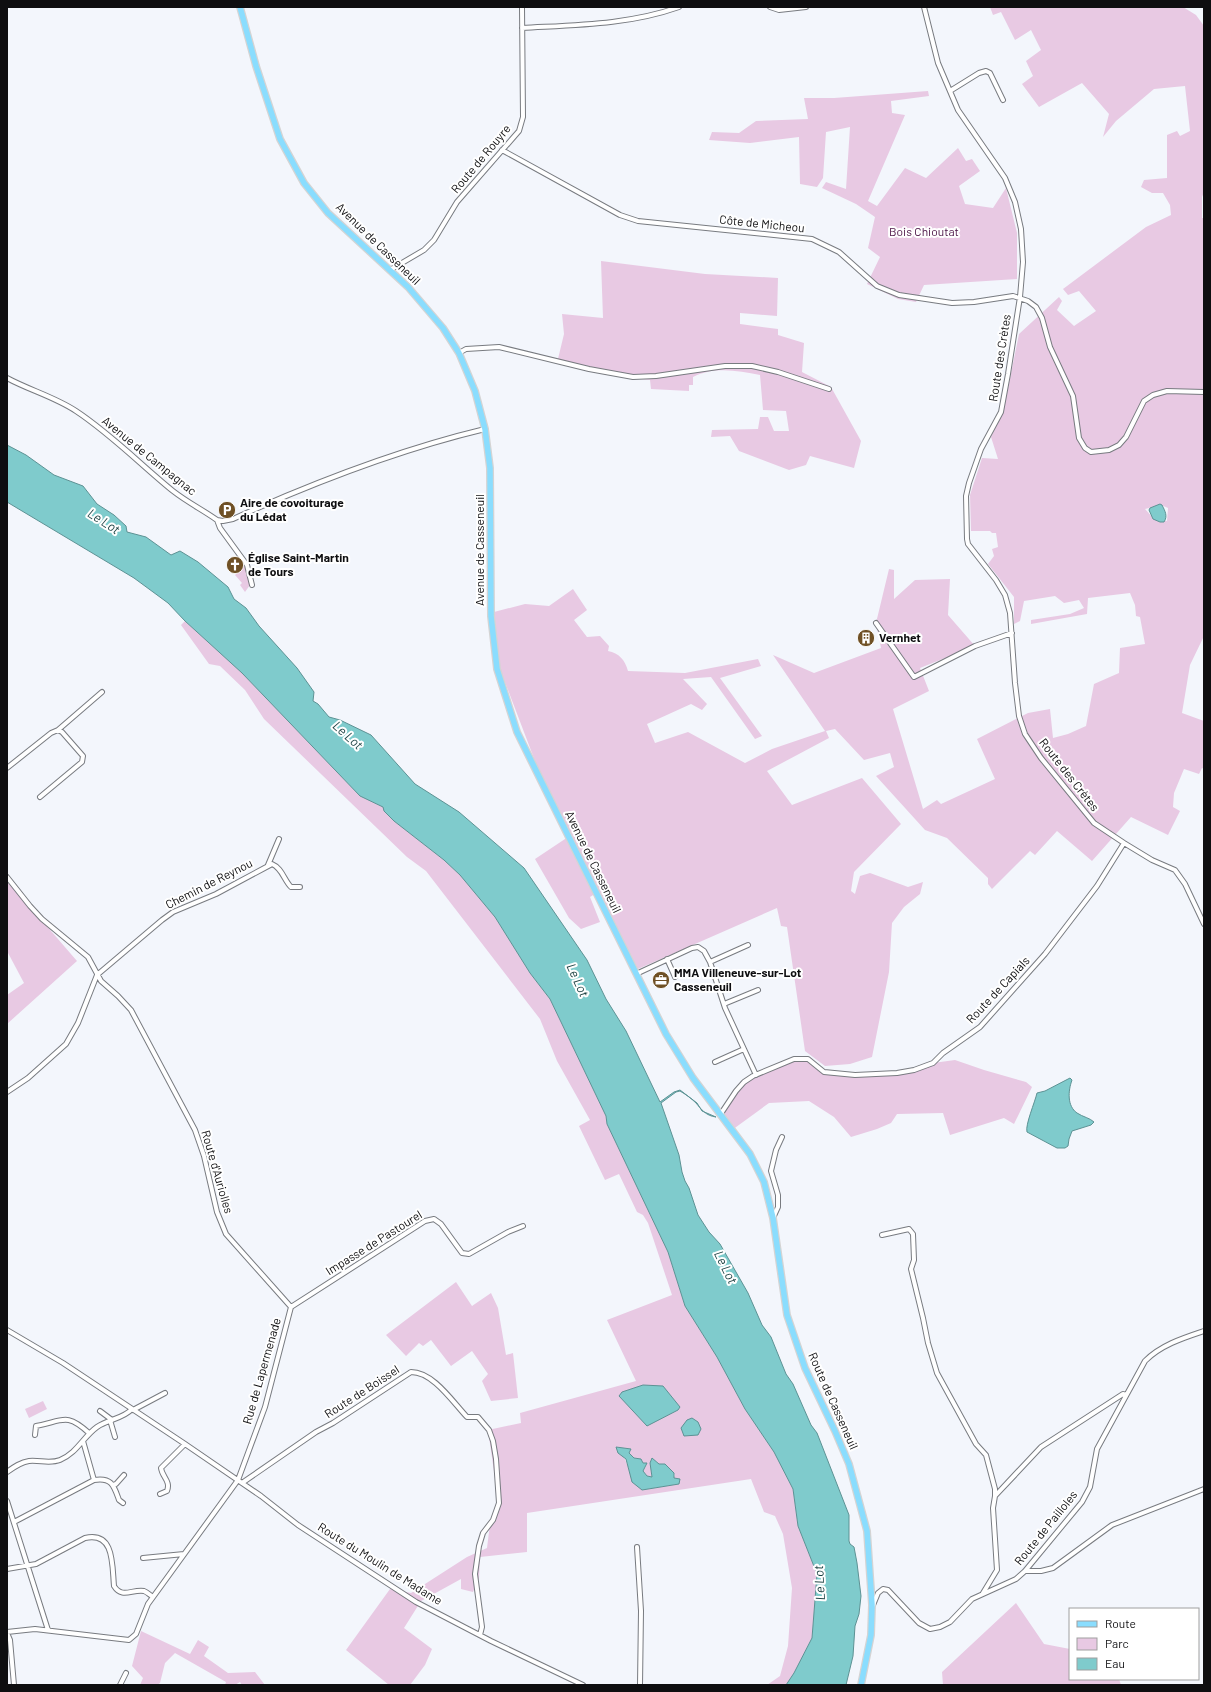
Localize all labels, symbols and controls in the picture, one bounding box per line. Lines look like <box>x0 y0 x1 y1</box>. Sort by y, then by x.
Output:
street label: Route de Rouyre <box>448 121 513 195</box>
street label: Avenue de Casseneuil <box>334 199 424 287</box>
street label: Côte de Micheou <box>719 212 805 234</box>
park label: Bois Chioutat <box>889 224 959 238</box>
street label: Route des Crètes <box>985 313 1013 403</box>
street label: Avenue de Campagnac <box>100 413 200 498</box>
street label: Avenue de Casseneuil <box>472 494 486 606</box>
place label: Aire de covoiturage du Lédat <box>240 495 344 523</box>
parking icon: Aire de covoiturage du Lédat <box>217 500 237 520</box>
water label: Le Lot <box>85 505 123 537</box>
place label: Église Saint-Martin de Tours <box>248 550 349 578</box>
church icon: Église Saint-Martin de Tours <box>225 555 245 575</box>
building icon: Vernhet <box>856 628 876 648</box>
place label: Vernhet <box>879 630 921 644</box>
water label: Le Lot <box>330 717 367 753</box>
street label: Route des Crètes <box>1037 735 1103 814</box>
street label: Avenue de Casseneuil <box>563 808 625 915</box>
street label: Chemin de Reynou <box>163 855 254 911</box>
street label: Route de Capials <box>963 953 1032 1026</box>
water label: Le Lot <box>564 961 593 1000</box>
place label: MMA Villeneuve-sur-Lot Casseneuil <box>674 965 802 993</box>
office icon: MMA Villeneuve-sur-Lot Casseneuil <box>651 970 671 990</box>
street label: Route d'Auriolles <box>199 1128 237 1215</box>
street label: Impasse de Pastourel <box>323 1207 424 1277</box>
water label: Le Lot <box>711 1248 741 1287</box>
street label: Rue de Lapermenade <box>239 1316 283 1426</box>
street label: Route de Casseneuil <box>806 1350 862 1451</box>
street label: Route de Boissel <box>321 1362 401 1421</box>
street label: Route de Pailloles <box>1011 1487 1080 1567</box>
street label: Route du Moulin de Madame <box>316 1519 445 1607</box>
water label: Le Lot <box>810 1565 828 1601</box>
legend <box>1069 1608 1199 1680</box>
text: Route <box>1105 1616 1136 1630</box>
text: Parc <box>1105 1636 1129 1650</box>
text: Eau <box>1105 1656 1125 1670</box>

